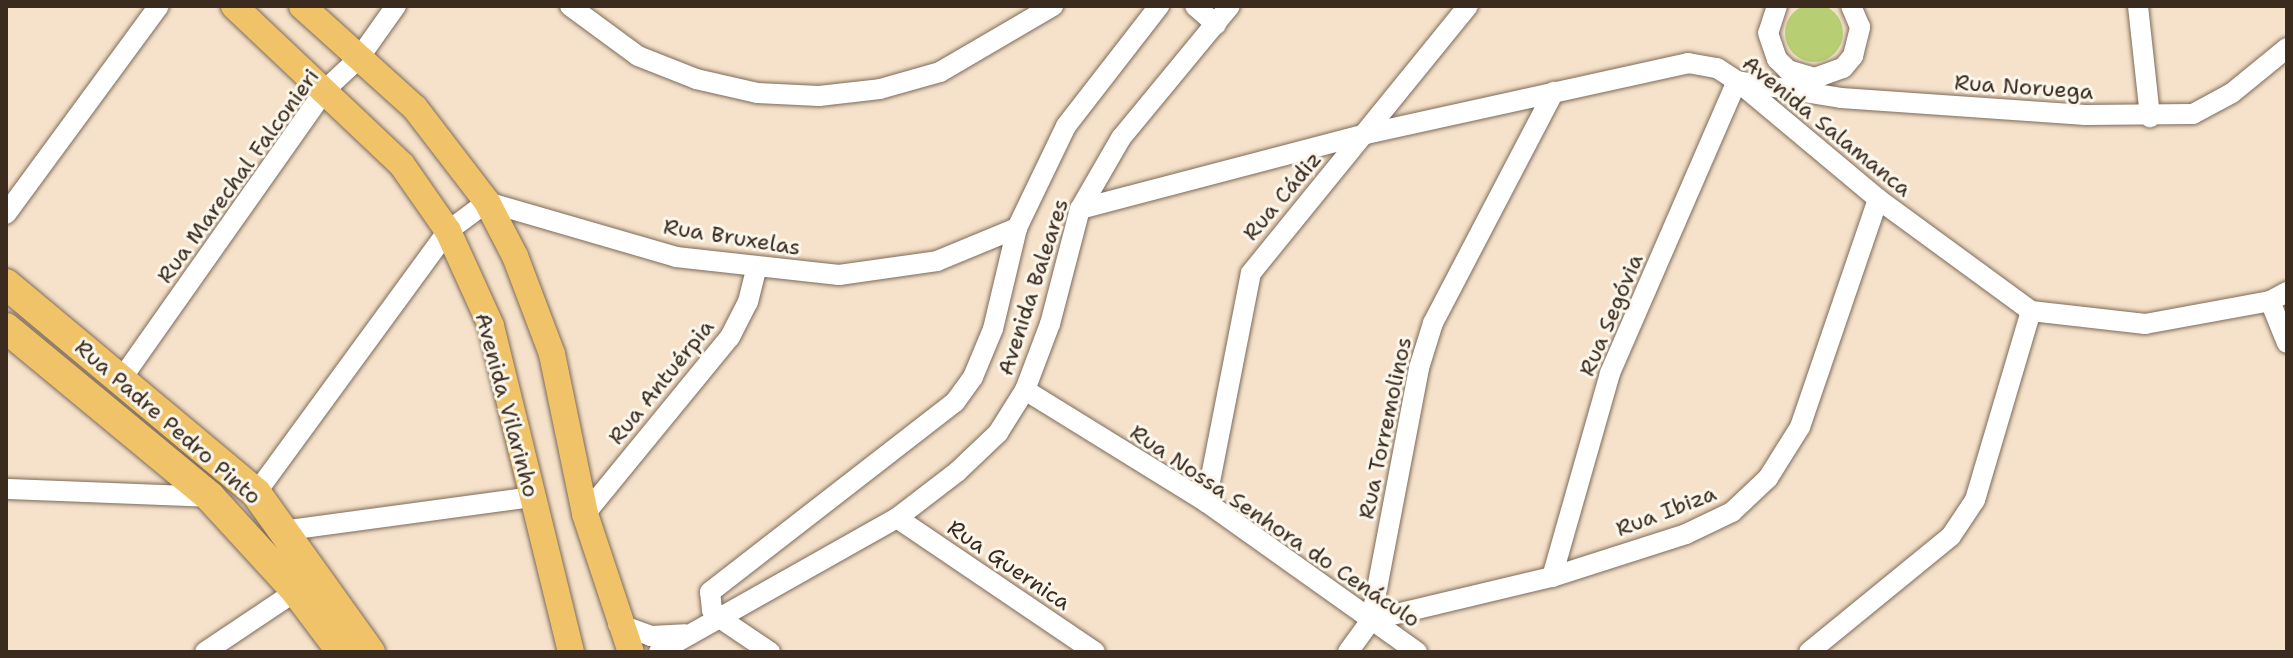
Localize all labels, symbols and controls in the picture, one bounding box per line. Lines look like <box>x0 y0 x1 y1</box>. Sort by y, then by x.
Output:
street label: Avenida Salamanca <box>1737 50 1917 202</box>
street label: Rua Marechal Falconieri <box>151 64 325 288</box>
street label: Rua Noruega <box>1953 69 2095 105</box>
street label: Rua Cádiz <box>1237 146 1327 246</box>
street label: Avenida Baleares <box>992 195 1074 379</box>
street label: Rua Bruxelas <box>662 213 802 261</box>
street label: Rua Segóvia <box>1573 250 1649 380</box>
street label: Avenida Vilarinho <box>470 310 544 500</box>
street label: Rua Antuérpia <box>603 314 719 450</box>
street label: Rua Padre Pedro Pinto <box>69 334 267 510</box>
street label: Rua Torremolinos <box>1353 335 1417 521</box>
street label: Rua Nossa Senhora do Cenáculo <box>1125 419 1425 633</box>
street label: Rua Ibiza <box>1612 480 1720 542</box>
street label: Rua Guernica <box>942 514 1076 616</box>

